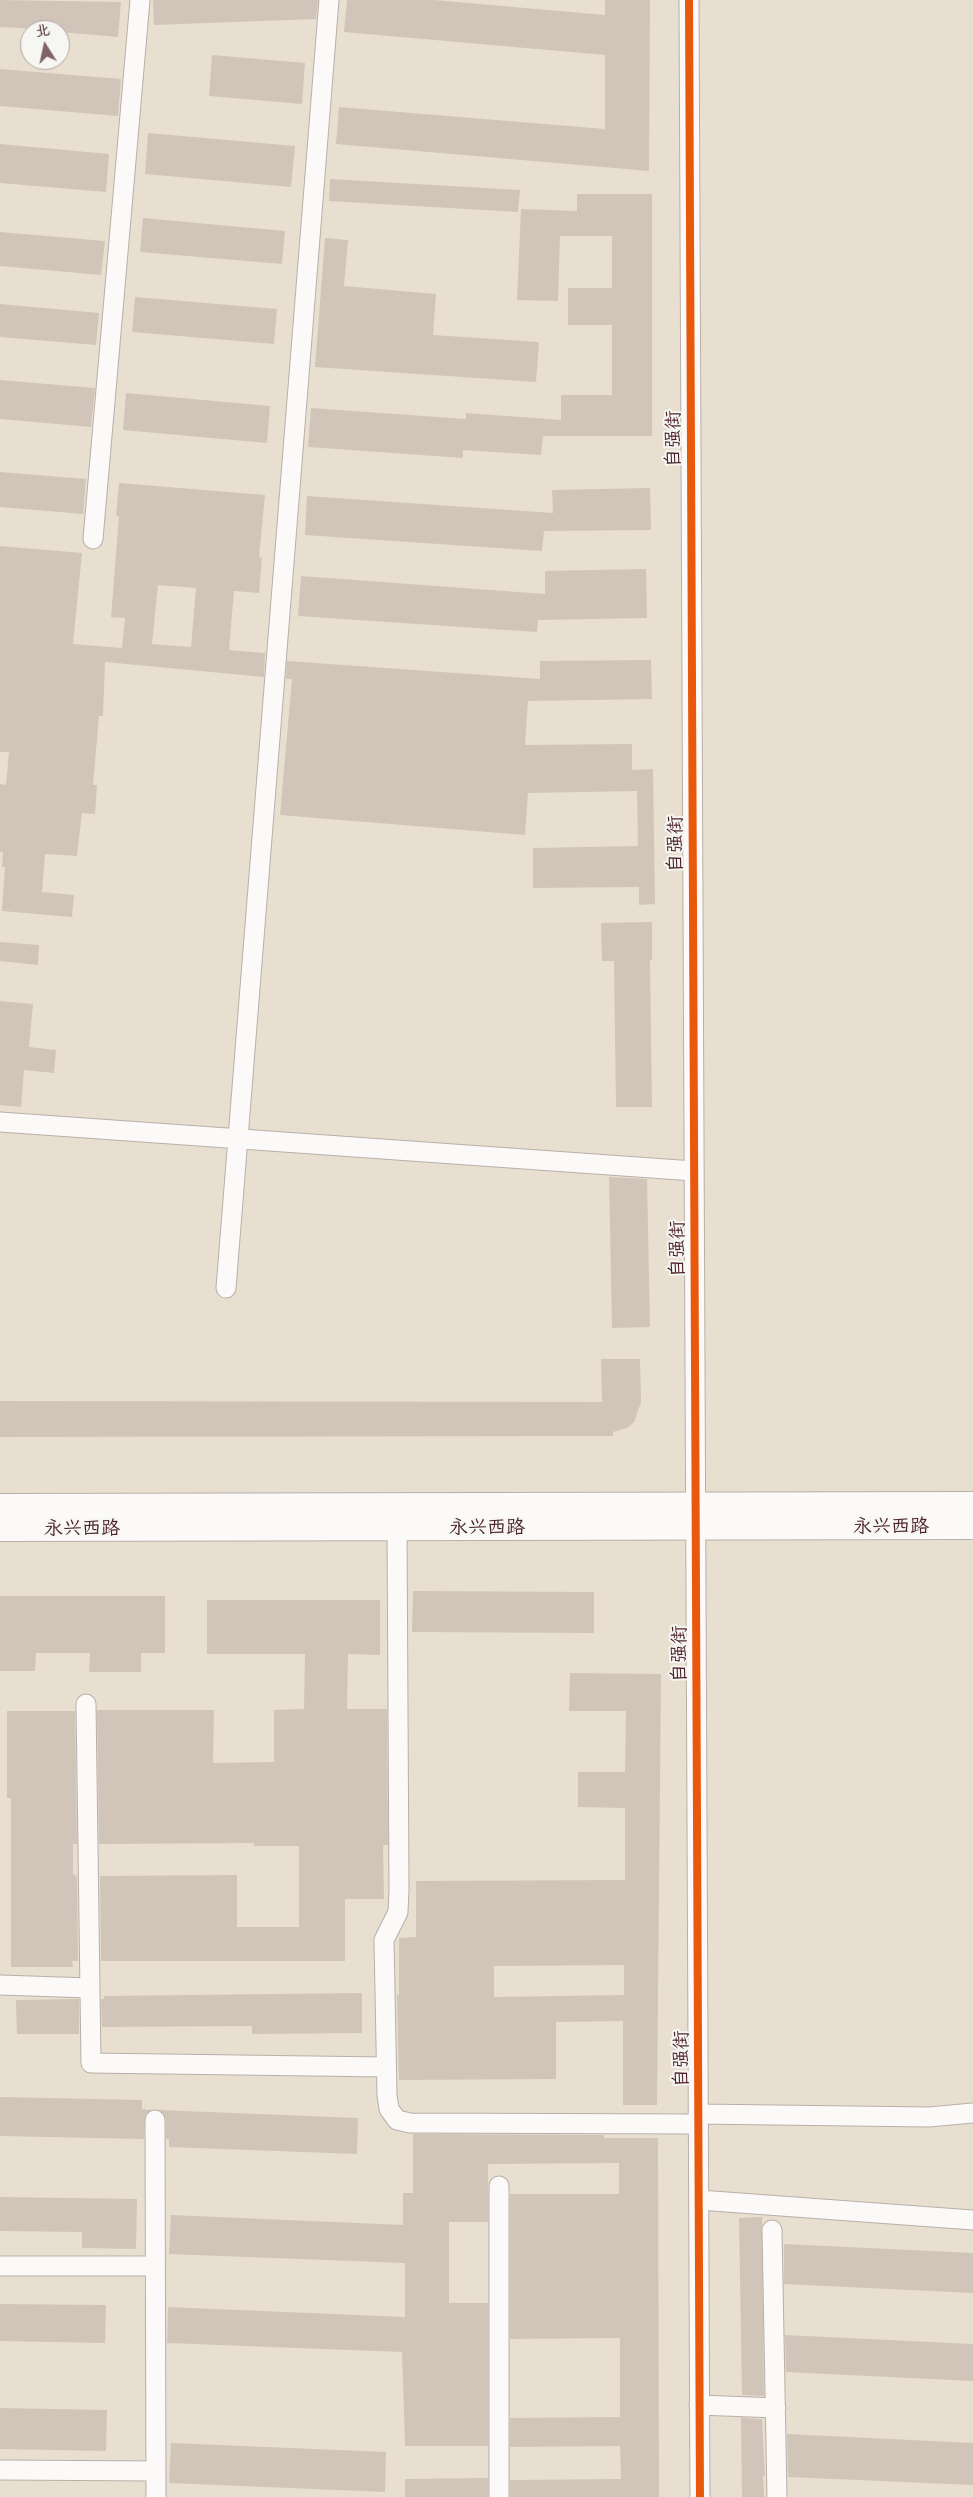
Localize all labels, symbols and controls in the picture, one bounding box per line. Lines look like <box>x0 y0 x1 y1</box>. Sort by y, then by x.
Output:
text: 北 <box>33 17 52 44</box>
north arrow <box>20 20 70 70</box>
street label: 自强街 <box>663 411 685 467</box>
street label: 自强街 <box>665 816 687 872</box>
street label: 自强街 <box>667 1221 689 1277</box>
street label: 永兴西路 <box>853 1516 929 1538</box>
street label: 永兴西路 <box>449 1517 525 1539</box>
street label: 永兴西路 <box>44 1518 120 1540</box>
street label: 自强街 <box>669 1626 691 1682</box>
street label: 自强街 <box>671 2031 693 2087</box>

